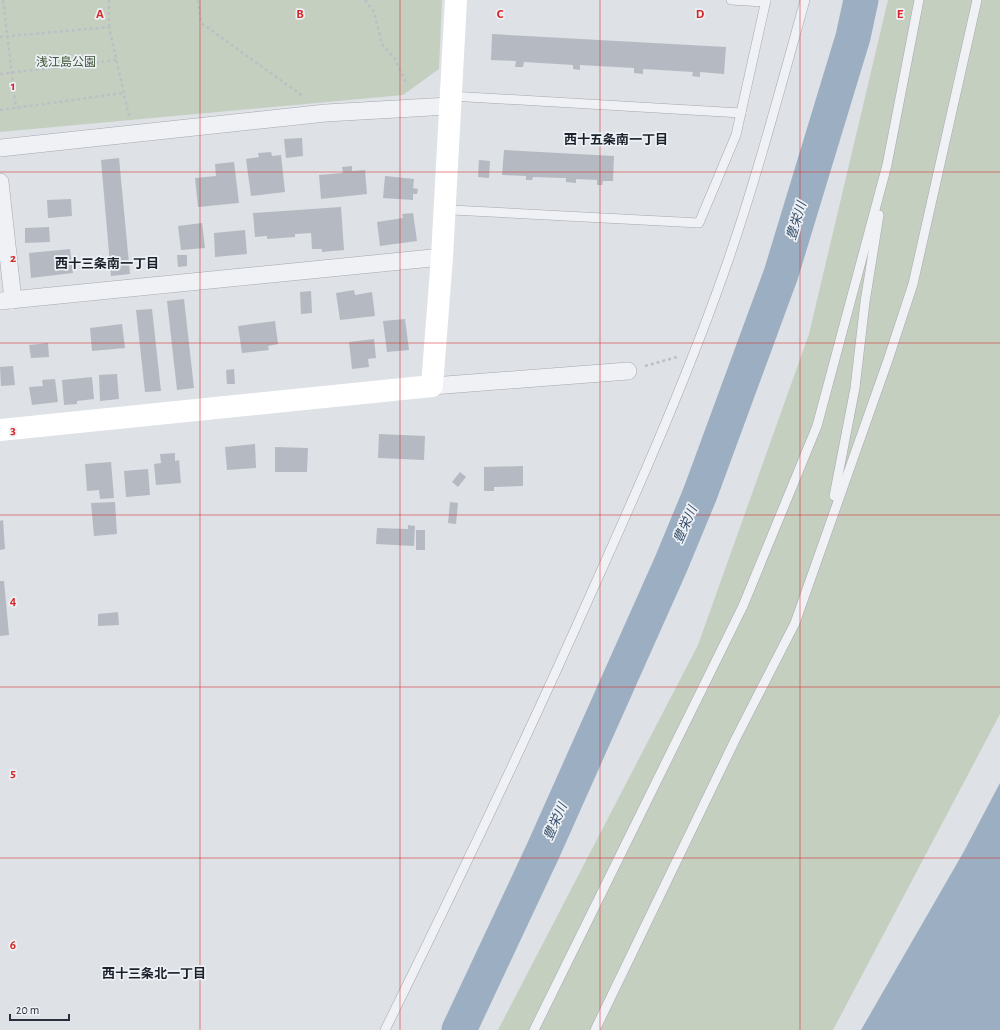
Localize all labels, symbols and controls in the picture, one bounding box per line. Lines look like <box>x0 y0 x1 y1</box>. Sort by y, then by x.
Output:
text: A <box>96 8 104 21</box>
text: B <box>296 8 304 21</box>
text: C <box>497 8 504 21</box>
text: D <box>696 8 705 21</box>
text: E <box>897 8 904 21</box>
park label: 浅江島公園 <box>36 55 96 68</box>
text: 1 <box>11 80 15 93</box>
district label: 西十五条南一丁目 <box>564 132 668 147</box>
water label: 豊栄川 <box>784 198 809 242</box>
text: 2 <box>10 252 16 265</box>
district label: 西十三条南一丁目 <box>55 256 159 271</box>
text: 3 <box>10 424 16 437</box>
water label: 豊栄川 <box>671 502 701 545</box>
text: 4 <box>10 595 17 608</box>
text: 5 <box>10 767 16 780</box>
water label: 豊栄川 <box>541 799 571 842</box>
text: 6 <box>10 939 16 952</box>
district label: 西十三条北一丁目 <box>102 966 206 981</box>
scale bar <box>10 996 69 1022</box>
text: 20 m <box>16 1004 39 1016</box>

